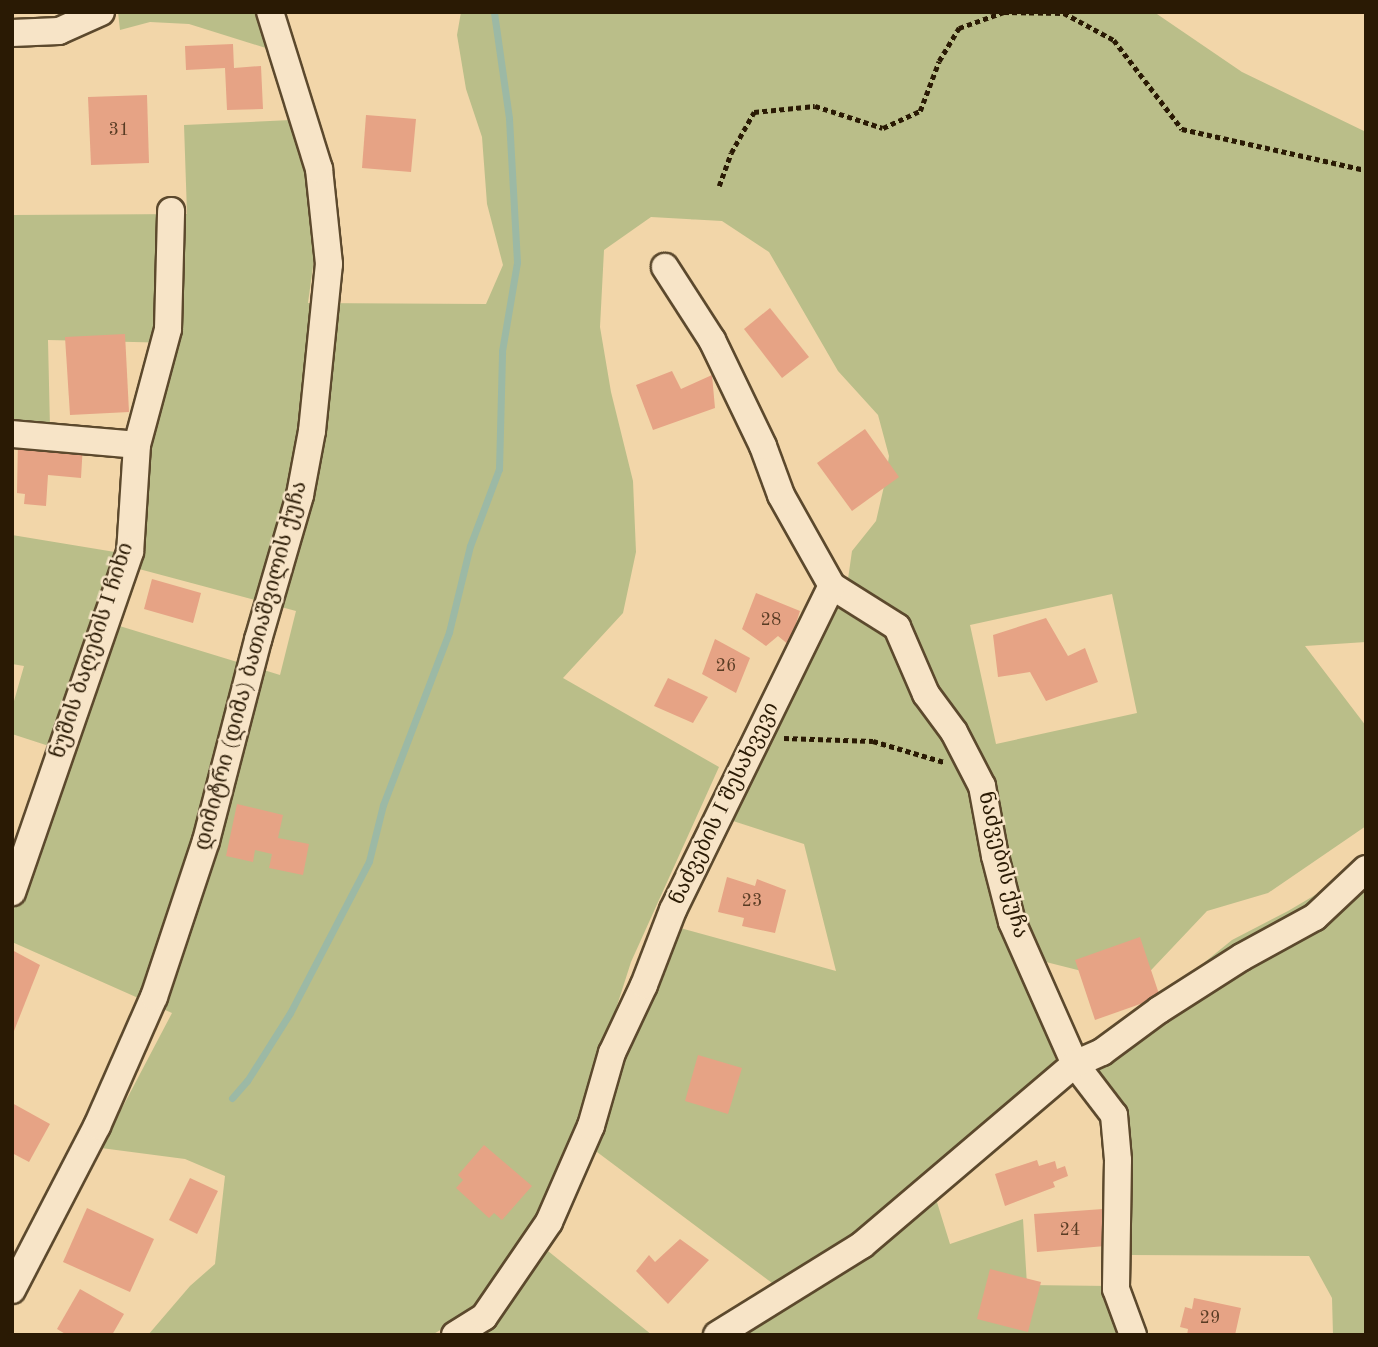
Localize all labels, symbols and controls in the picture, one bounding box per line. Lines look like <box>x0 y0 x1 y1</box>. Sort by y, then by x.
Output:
house number: 31 <box>109 119 129 141</box>
street label: დიმიტრი (დიმა) ბათიაშვილის ქუჩა <box>191 479 313 853</box>
street label: ნუშის ბაღების I ჩიხი <box>46 540 140 762</box>
house number: 28 <box>761 609 781 631</box>
house number: 26 <box>716 655 736 677</box>
street label: ნაძვების I შესახვევი <box>665 699 785 909</box>
street label: ნაძვების ქუჩა <box>972 789 1032 941</box>
house number: 23 <box>742 890 762 912</box>
house number: 24 <box>1060 1219 1080 1241</box>
house number: 29 <box>1200 1307 1220 1329</box>

